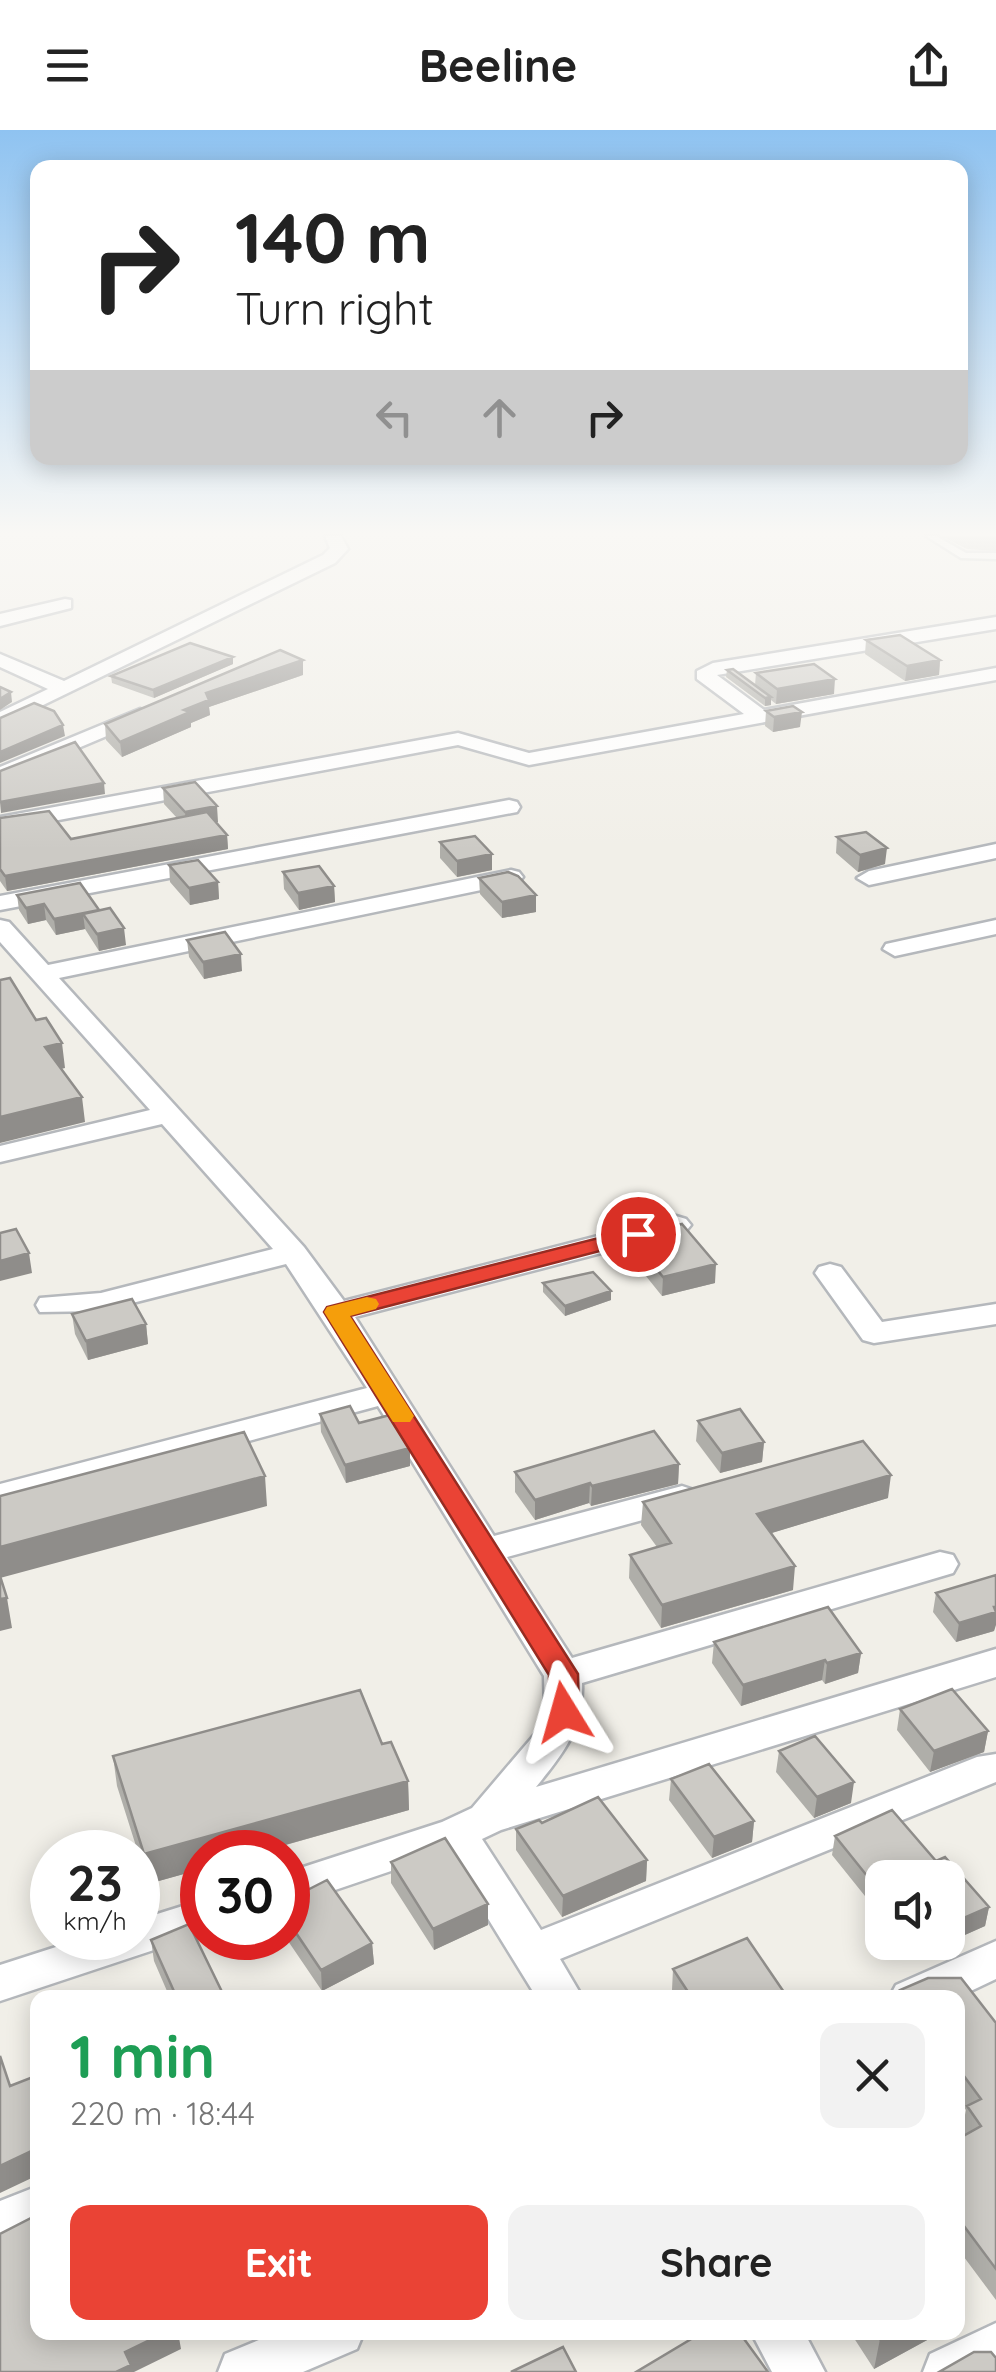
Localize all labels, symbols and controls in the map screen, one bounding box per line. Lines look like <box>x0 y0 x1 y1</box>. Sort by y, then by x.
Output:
text: Beeline <box>419 37 577 93</box>
icon: menu <box>40 38 95 93</box>
icon: share <box>901 38 956 93</box>
text: 140 m <box>235 193 431 281</box>
icon: right <box>70 200 200 330</box>
text: Turn right <box>235 280 434 336</box>
icon: left <box>367 390 422 445</box>
icon: ahead <box>472 390 527 445</box>
icon: right <box>577 390 632 445</box>
pin <box>596 1192 681 1277</box>
icon: arrive <box>611 1207 666 1262</box>
position arrow <box>512 1660 616 1764</box>
speed limit sign: 30 <box>180 1830 310 1960</box>
text: 23 <box>67 1851 123 1914</box>
map controls <box>865 1860 965 1960</box>
button: sound <box>865 1860 965 1960</box>
text: km/h <box>63 1905 127 1936</box>
text: 1 min <box>70 2018 215 2093</box>
button: close <box>820 2023 925 2128</box>
text: 220 m · 18:44 <box>70 2093 255 2133</box>
button: Exit <box>70 2205 488 2320</box>
button: Share <box>508 2205 925 2320</box>

